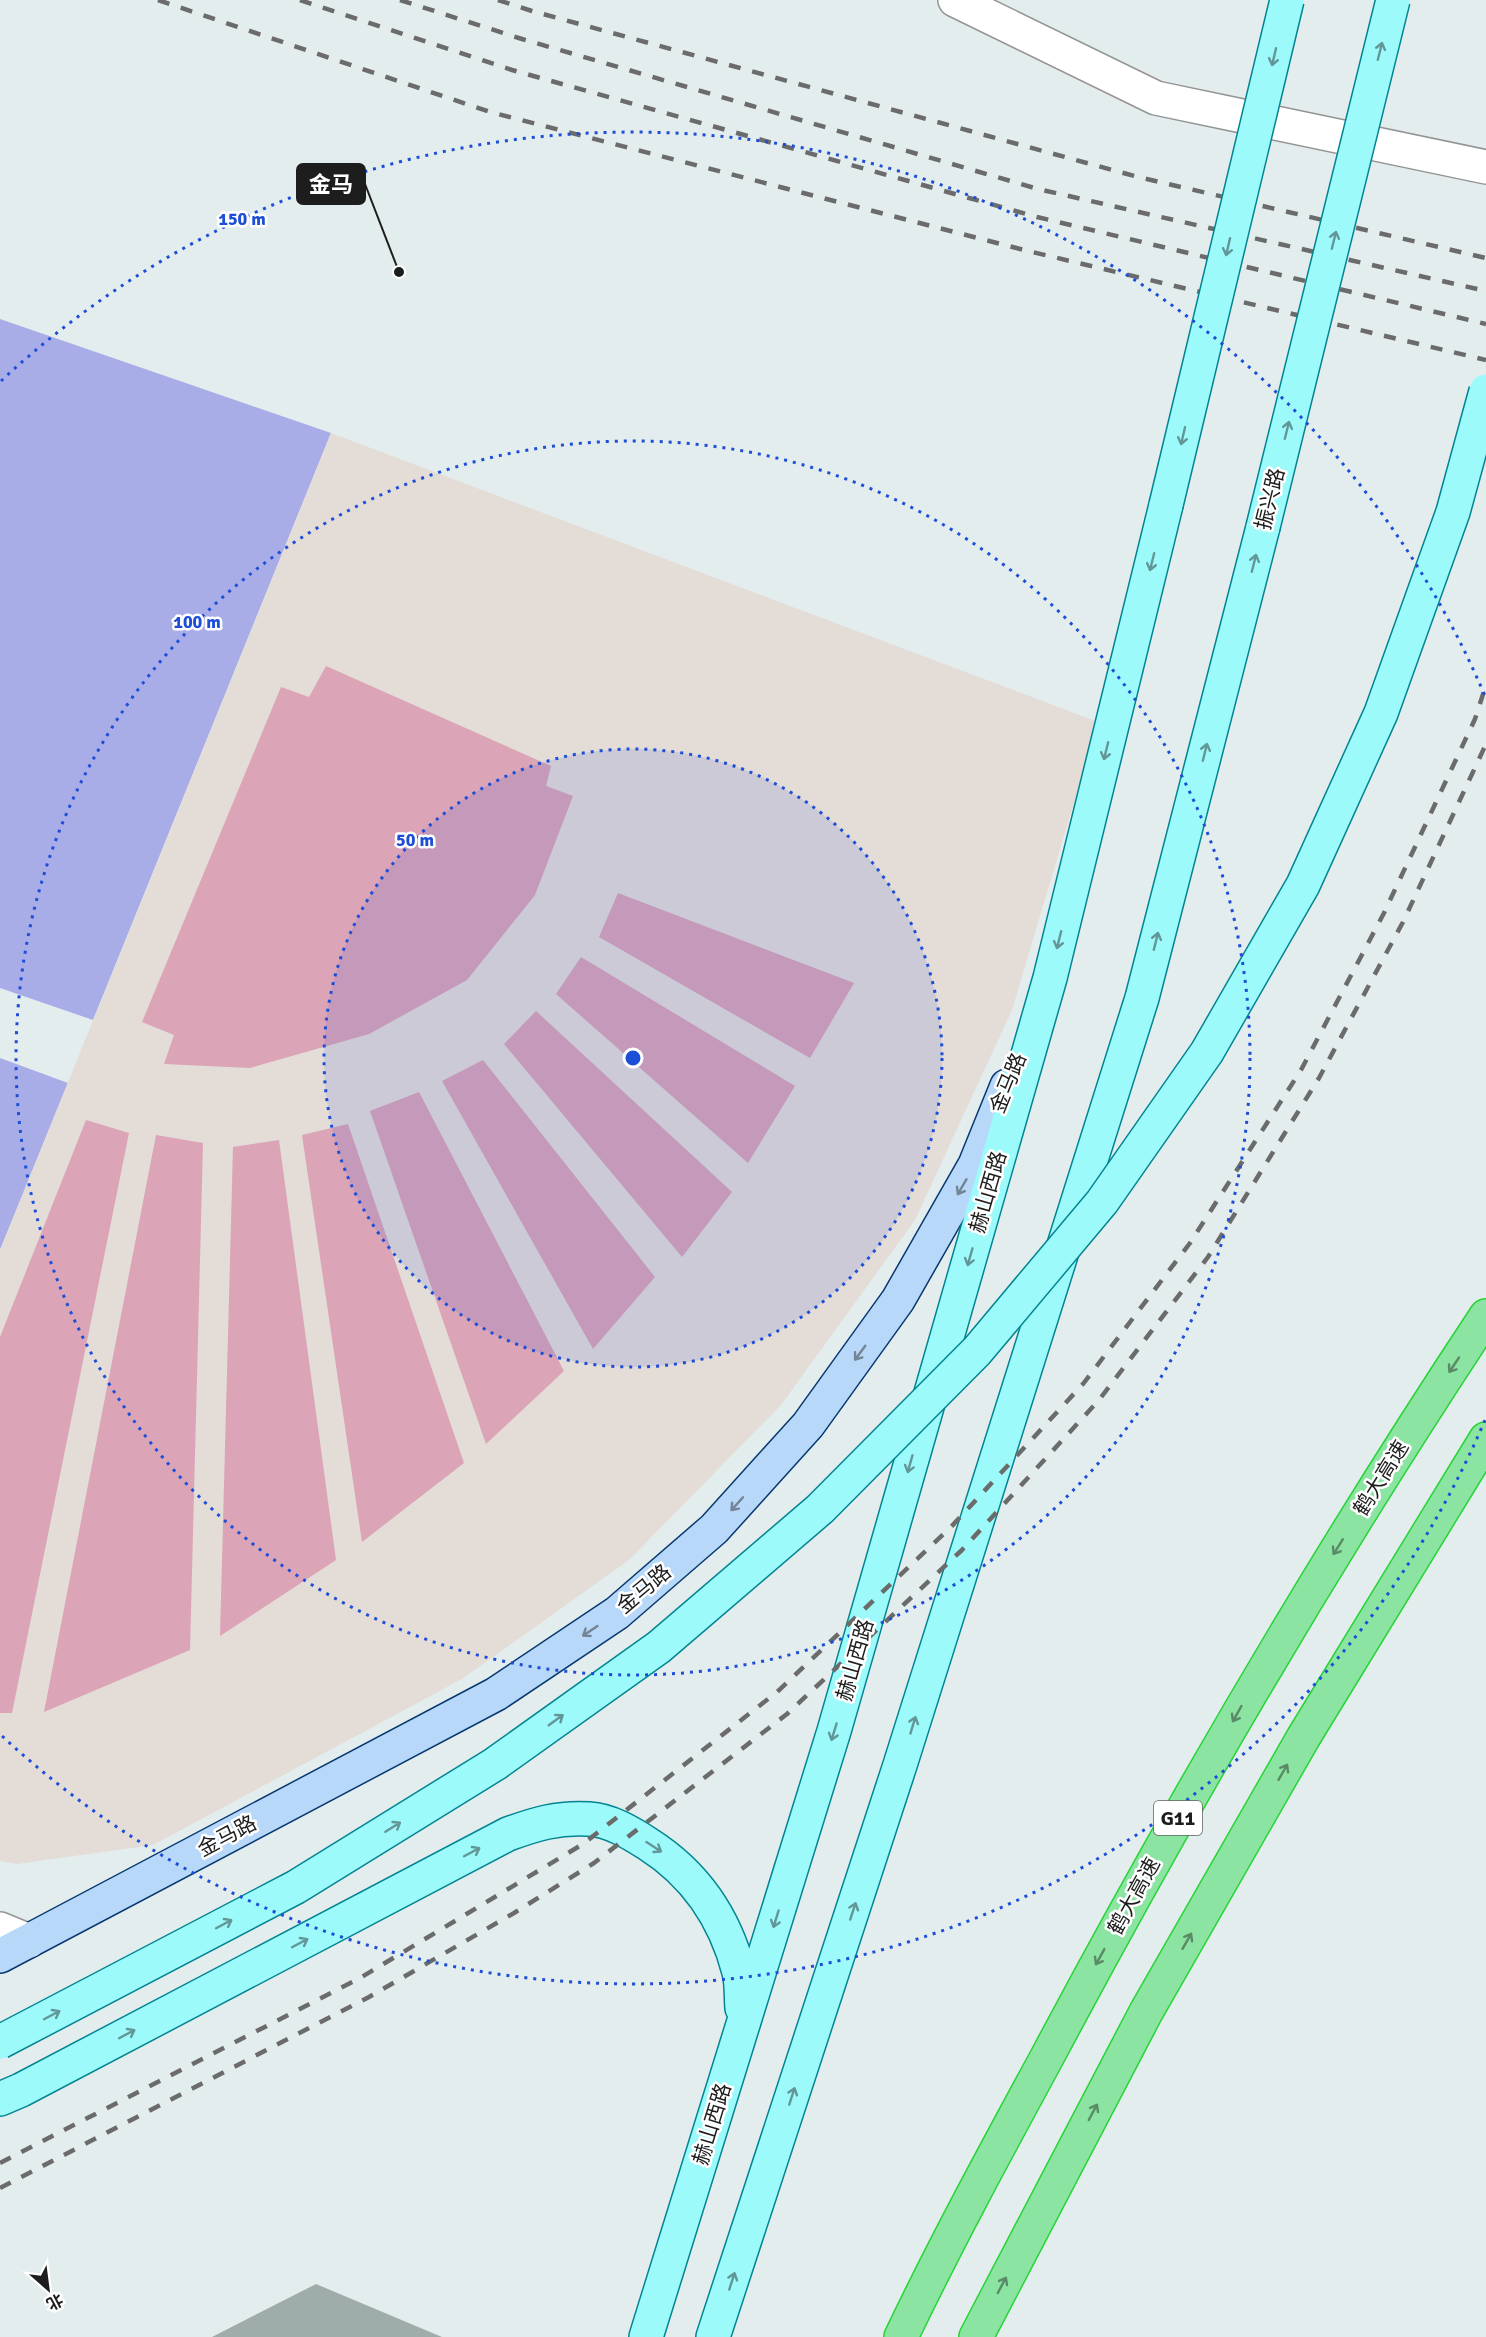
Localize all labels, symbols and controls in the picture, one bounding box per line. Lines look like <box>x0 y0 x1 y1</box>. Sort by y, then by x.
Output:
one-way arrow <box>1375 42 1387 61</box>
one-way arrow <box>1267 47 1279 66</box>
callout: 金马 <box>297 164 365 204</box>
text: 金马 <box>309 171 353 198</box>
text: 150 m <box>218 208 266 230</box>
one-way arrow <box>1328 231 1340 250</box>
one-way arrow <box>1222 237 1234 256</box>
one-way arrow <box>1282 420 1294 439</box>
one-way arrow <box>1176 426 1188 445</box>
street label: 振兴路 <box>1250 465 1290 533</box>
one-way arrow <box>1146 552 1158 571</box>
one-way arrow <box>1248 554 1260 573</box>
text: 100 m <box>173 611 221 633</box>
one-way arrow <box>1099 741 1111 760</box>
one-way arrow <box>1200 743 1211 762</box>
text: 50 m <box>396 829 434 851</box>
one-way arrow <box>1053 930 1064 949</box>
one-way arrow <box>1151 932 1163 951</box>
centre of rings <box>623 1048 643 1068</box>
street label: 金马路 <box>984 1049 1032 1117</box>
street label: 赫山西路 <box>964 1148 1012 1236</box>
one-way arrow <box>956 1178 968 1195</box>
one-way arrow <box>964 1247 975 1266</box>
one-way arrow <box>854 1344 866 1360</box>
one-way arrow <box>1447 1356 1459 1373</box>
street label: 鹤大高速 <box>1348 1435 1414 1521</box>
one-way arrow <box>904 1454 916 1473</box>
one-way arrow <box>730 1496 744 1511</box>
one-way arrow <box>1332 1538 1344 1555</box>
street label: 金马路 <box>612 1559 676 1619</box>
street label: 赫山西路 <box>831 1616 879 1704</box>
one-way arrow <box>582 1625 599 1637</box>
one-way arrow <box>1231 1705 1243 1722</box>
one-way arrow <box>548 1714 564 1727</box>
one-way arrow <box>908 1716 919 1735</box>
one-way arrow <box>828 1722 839 1741</box>
one-way arrow <box>1277 1764 1289 1781</box>
road number: G11 <box>1154 1801 1202 1835</box>
street label: 金马路 <box>193 1810 261 1862</box>
one-way arrow <box>384 1820 401 1832</box>
one-way arrow <box>645 1841 662 1854</box>
one-way arrow <box>463 1846 481 1858</box>
street label: 鹤大高速 <box>1102 1853 1166 1939</box>
one-way arrow <box>848 1902 859 1921</box>
one-way arrow <box>770 1909 781 1928</box>
one-way arrow <box>215 1918 233 1929</box>
one-way arrow <box>1181 1933 1193 1950</box>
one-way arrow <box>290 1937 308 1948</box>
one-way arrow <box>1094 1948 1106 1965</box>
one-way arrow <box>42 2009 60 2020</box>
one-way arrow <box>118 2028 135 2040</box>
street label: 赫山西路 <box>687 2080 737 2168</box>
one-way arrow <box>788 2087 799 2106</box>
one-way arrow <box>1088 2104 1099 2122</box>
north arrow <box>18 2259 78 2319</box>
one-way arrow <box>727 2272 738 2291</box>
one-way arrow <box>997 2276 1008 2294</box>
text: 北 <box>43 2289 66 2314</box>

